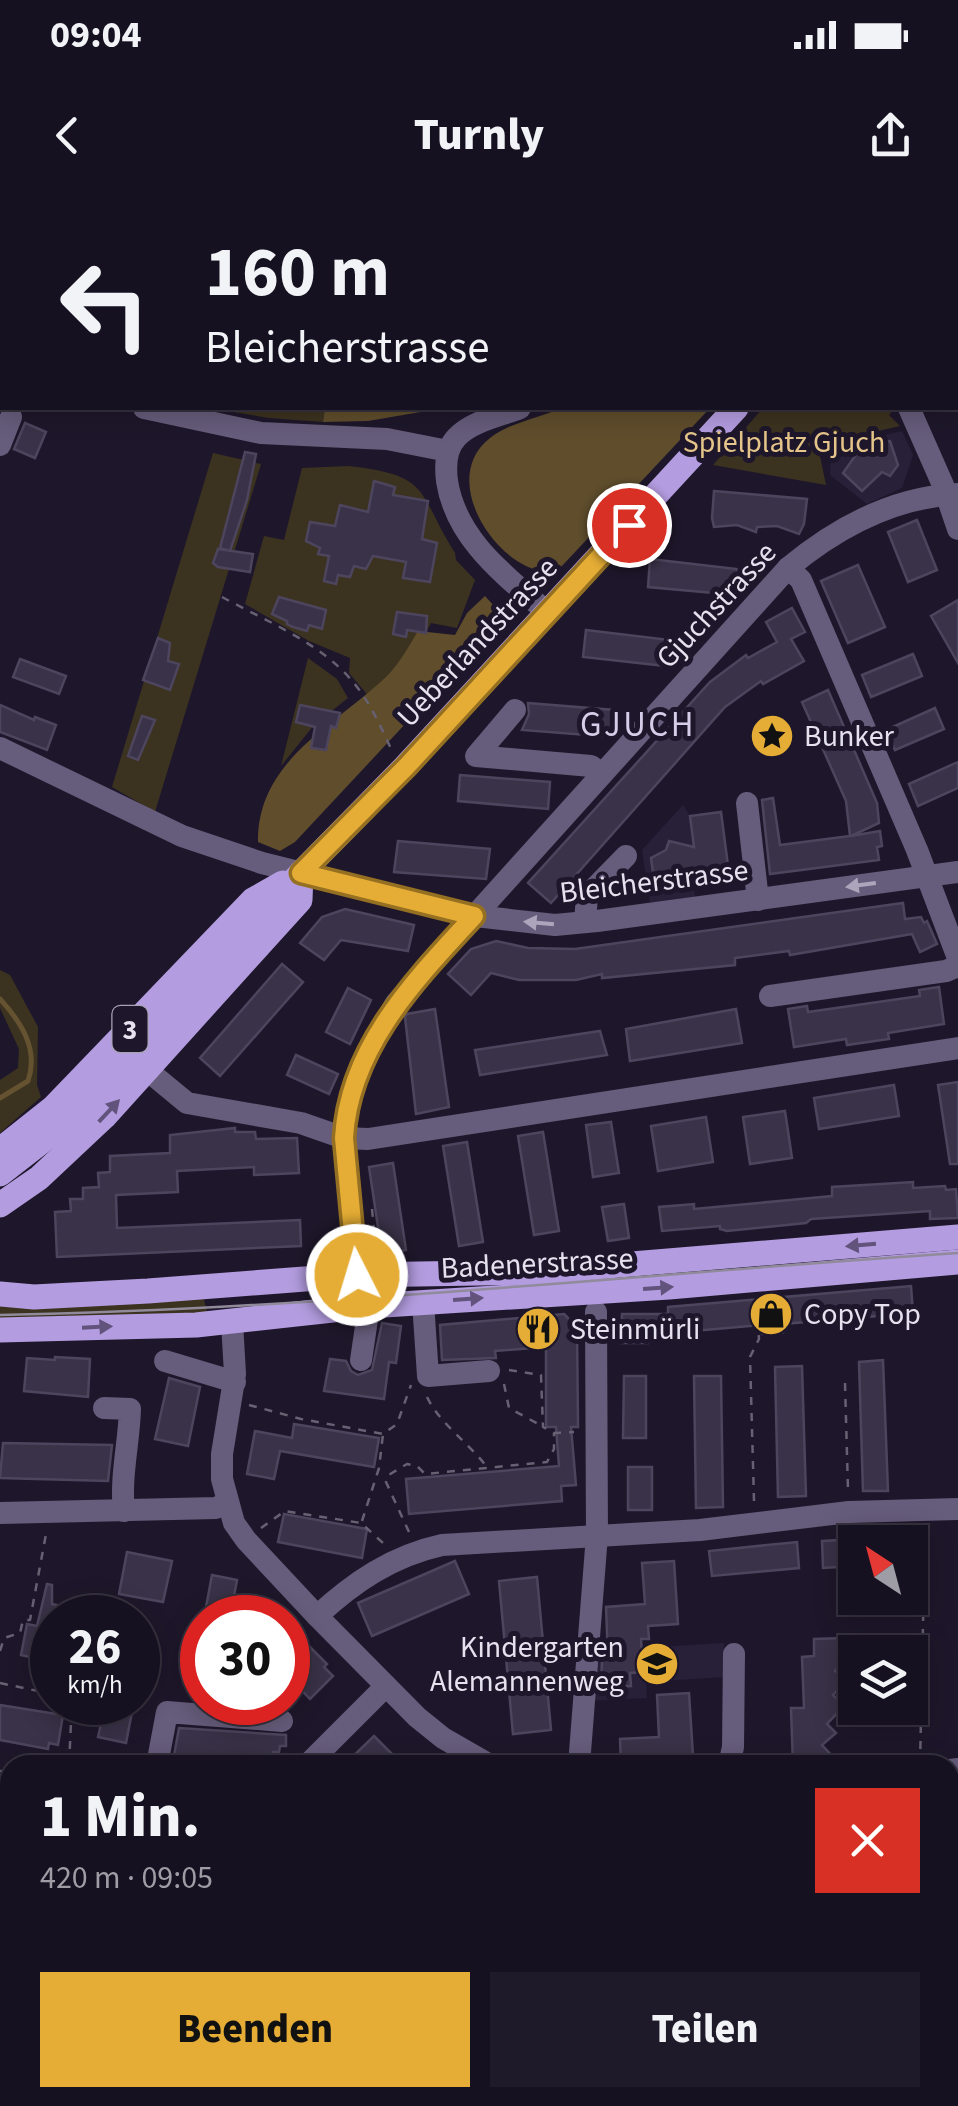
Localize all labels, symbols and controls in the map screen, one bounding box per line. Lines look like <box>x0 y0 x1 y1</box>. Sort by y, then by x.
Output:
text: 09:04 <box>50 8 142 62</box>
text: Turnly <box>414 103 544 167</box>
icon: back <box>40 108 95 163</box>
icon: share <box>863 108 918 163</box>
text: 160 m <box>205 223 390 323</box>
icon: left <box>40 240 170 370</box>
text: Bleicherstrasse <box>205 316 490 380</box>
park label: Spielplatz Gjuch <box>683 421 885 464</box>
pin <box>587 483 672 568</box>
icon: arrive <box>602 498 657 553</box>
street label: Gjuchstrasse <box>646 532 786 678</box>
street label: Ueberlandstrasse <box>387 548 568 737</box>
district label: GJUCH <box>580 700 696 750</box>
place icon: Bunker <box>749 713 795 759</box>
place label: Bunker <box>804 715 895 758</box>
street label: Bleicherstrasse <box>557 849 751 914</box>
one-way arrow <box>845 878 877 894</box>
one-way arrow <box>523 914 555 930</box>
road number: 3 <box>112 1006 148 1052</box>
one-way arrow <box>97 1099 120 1123</box>
position arrow <box>305 1223 409 1327</box>
street label: Badenerstrasse <box>440 1237 634 1290</box>
one-way arrow <box>844 1237 876 1253</box>
one-way arrow <box>643 1279 675 1295</box>
one-way arrow <box>452 1291 484 1307</box>
shop icon: Copy Top <box>748 1291 794 1337</box>
place label: Copy Top <box>804 1293 921 1336</box>
restaurant icon: Steinmürli <box>515 1306 561 1352</box>
place label: Steinmürli <box>570 1308 700 1351</box>
one-way arrow <box>82 1319 114 1335</box>
north arrow <box>838 1525 928 1615</box>
map controls <box>838 1525 928 1725</box>
speed limit sign: 30 <box>180 1595 310 1725</box>
text: 26 <box>69 1612 121 1683</box>
place label: Kindergarten Alemannenweg <box>430 1626 624 1703</box>
button: layers <box>838 1635 928 1725</box>
school or university icon: Kindergarten Alemannenweg <box>634 1641 680 1687</box>
text: km/h <box>67 1667 123 1703</box>
text: 1 Min. <box>40 1775 200 1860</box>
button: close <box>815 1788 920 1893</box>
text: 420 m · 09:05 <box>40 1855 213 1901</box>
button: Beenden <box>40 1972 470 2087</box>
button: Teilen <box>490 1972 920 2087</box>

